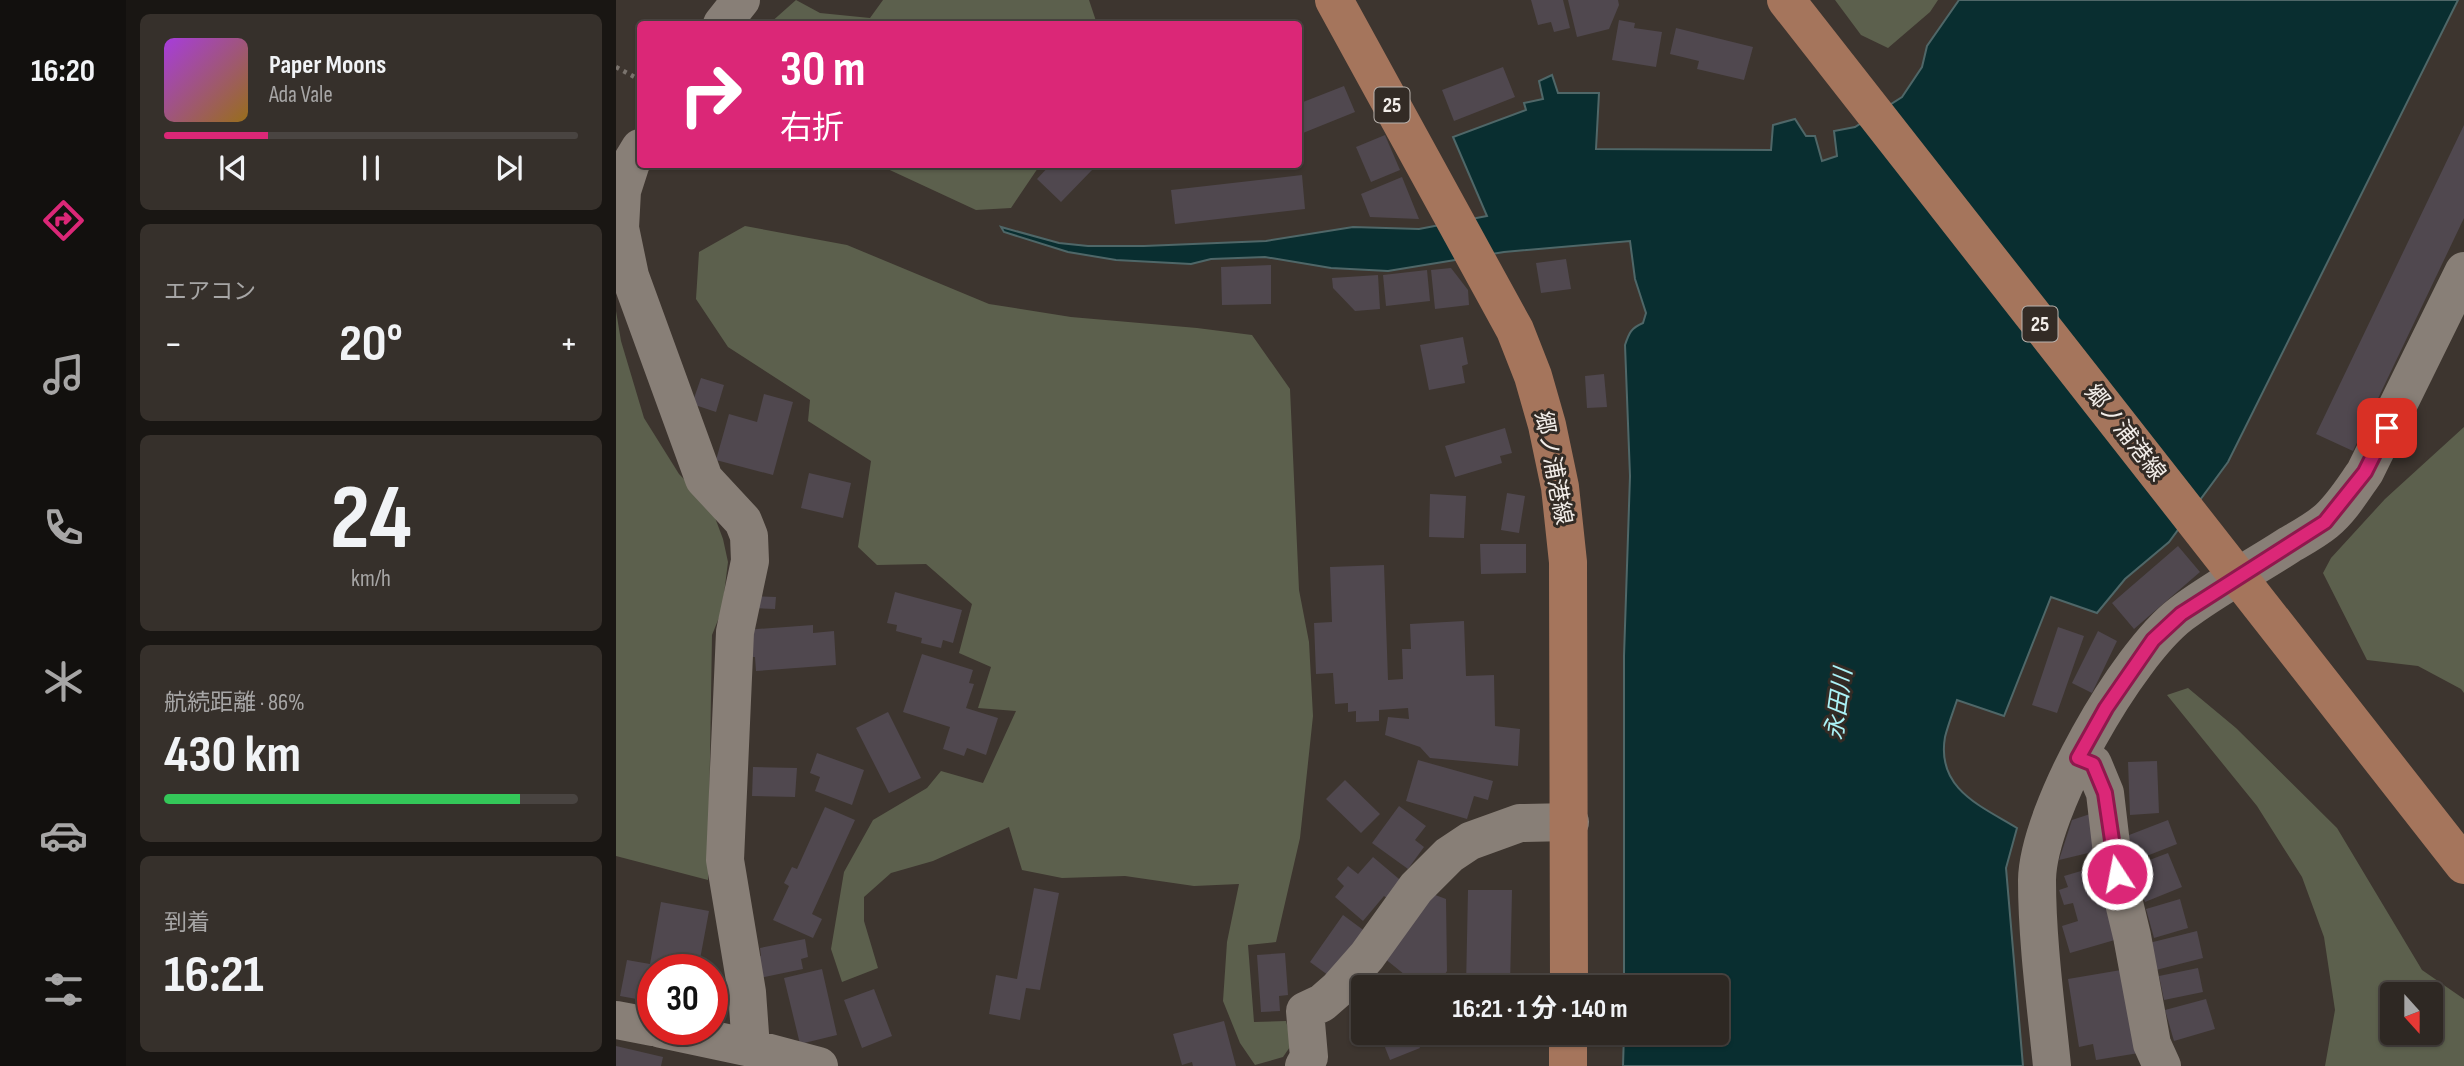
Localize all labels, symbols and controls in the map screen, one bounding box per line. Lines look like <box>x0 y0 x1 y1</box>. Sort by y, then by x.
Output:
text: 30 m <box>780 41 865 100</box>
icon: right <box>665 49 756 140</box>
text: Paper Moons <box>269 50 386 81</box>
text: 16:20 <box>31 52 95 91</box>
text: Ada Vale <box>269 81 333 109</box>
road number: 25 <box>1374 88 1410 122</box>
text: 右折 <box>780 109 844 148</box>
icon: previous <box>214 149 252 187</box>
icon: pause <box>352 149 390 187</box>
icon: next <box>490 149 528 187</box>
icon: directions <box>39 196 88 245</box>
text: エアコン <box>164 278 256 306</box>
road number: 25 <box>2022 306 2058 342</box>
text: 20° <box>339 313 403 376</box>
text: − <box>164 322 183 367</box>
text: + <box>559 322 578 367</box>
icon: music <box>39 350 88 399</box>
street label: 郷ノ浦港線 <box>2079 379 2171 487</box>
pin <box>2357 398 2417 458</box>
street label: 郷ノ浦港線 <box>1528 409 1578 527</box>
icon: arrive <box>2368 409 2406 447</box>
text: 24 <box>330 465 412 574</box>
icon: phone <box>39 503 88 552</box>
text: km/h <box>351 565 391 593</box>
icon: climate <box>39 657 88 706</box>
water label: 永田川 <box>1820 663 1859 742</box>
text: 航続距離 · 86% <box>164 689 305 717</box>
text: 430 km <box>164 724 301 787</box>
icon: car <box>39 811 88 860</box>
position arrow <box>2080 837 2154 911</box>
text: 到着 <box>164 909 210 937</box>
text: 16:21 <box>164 944 264 1007</box>
speed limit sign: 30 <box>637 954 728 1045</box>
icon: filters <box>39 965 88 1014</box>
north arrow <box>2380 982 2443 1045</box>
map controls <box>2380 982 2443 1045</box>
text: 16:21 · 1 分 · 140 m <box>1453 994 1627 1025</box>

